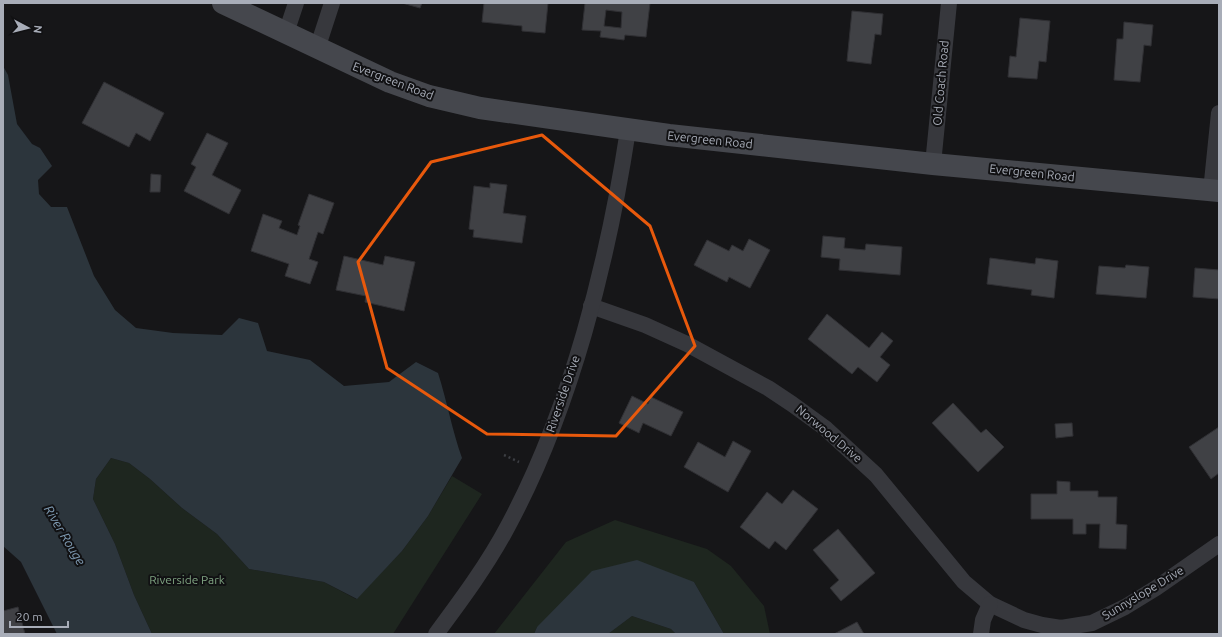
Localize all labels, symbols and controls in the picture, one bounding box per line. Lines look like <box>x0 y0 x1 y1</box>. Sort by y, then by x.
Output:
north arrow <box>8 8 48 48</box>
text: N <box>31 24 44 34</box>
street label: Old Coach Road <box>930 40 951 126</box>
street label: Evergreen Road <box>351 59 435 102</box>
street label: Evergreen Road <box>667 129 753 150</box>
street label: Evergreen Road <box>989 162 1075 183</box>
street label: Riverside Drive <box>543 354 582 434</box>
street label: Norwood Drive <box>794 402 865 465</box>
water label: River Rouge <box>42 503 89 568</box>
street label: Sunnyslope Drive <box>1100 563 1186 622</box>
park label: Riverside Park <box>149 573 225 586</box>
scale bar <box>10 603 68 629</box>
text: 20 m <box>16 610 43 623</box>

